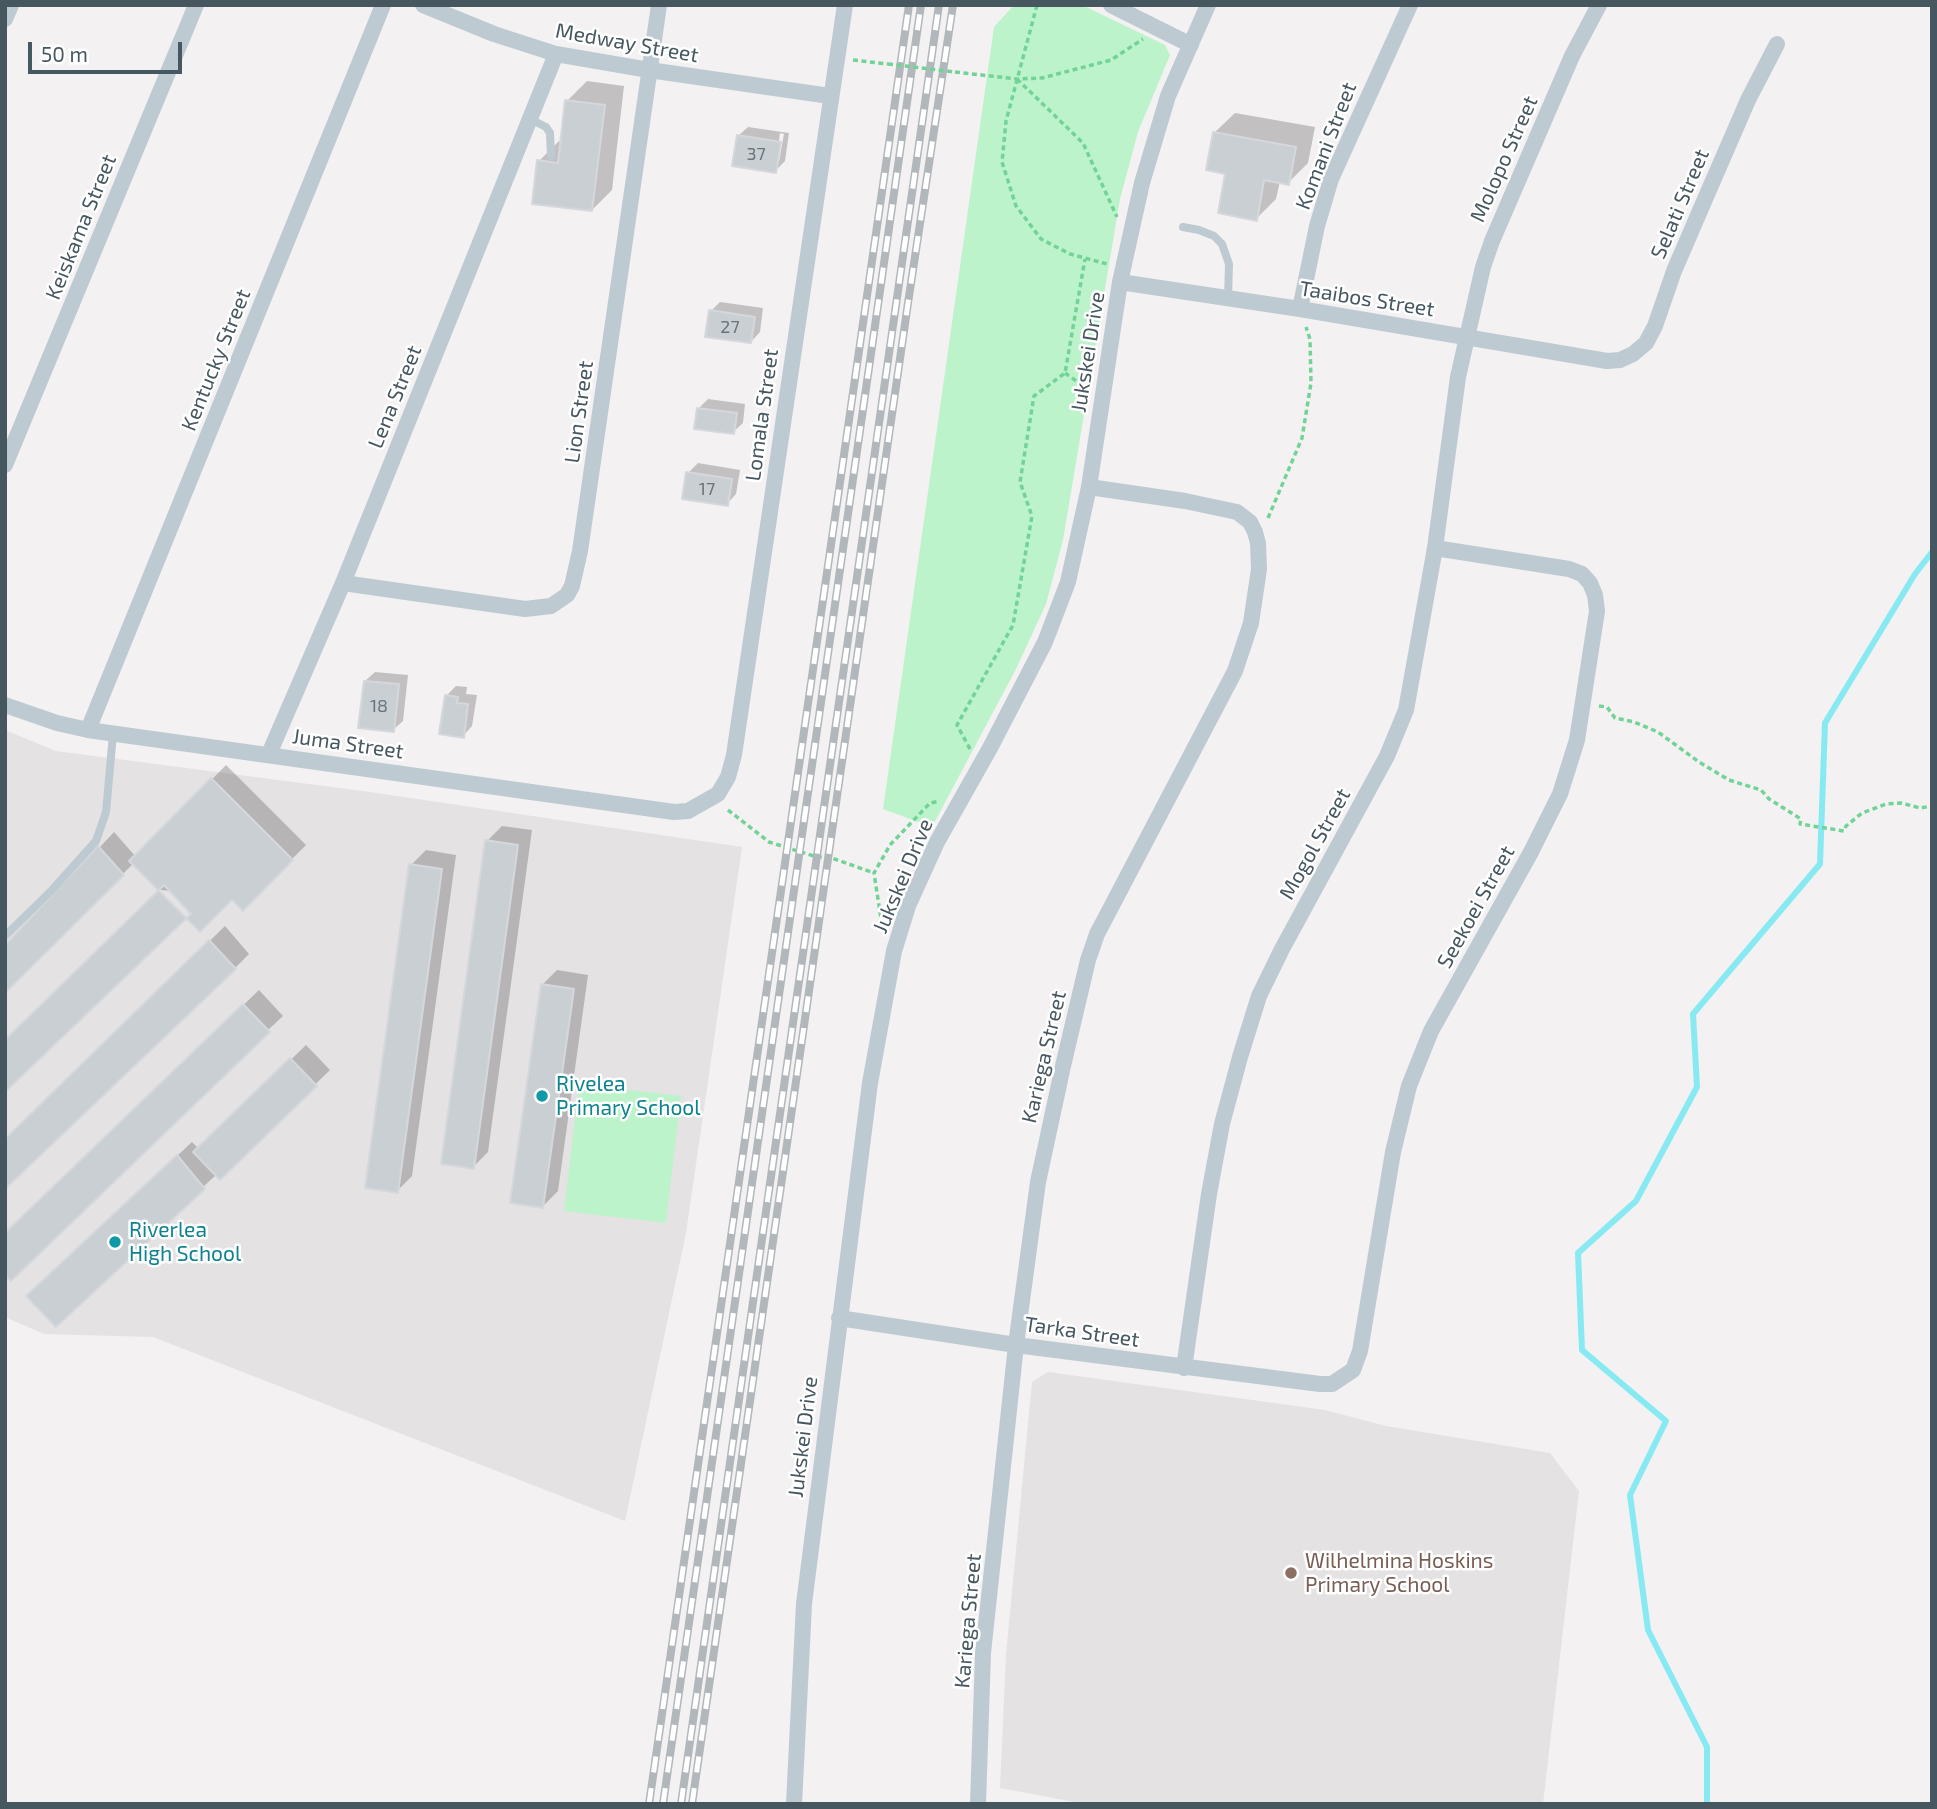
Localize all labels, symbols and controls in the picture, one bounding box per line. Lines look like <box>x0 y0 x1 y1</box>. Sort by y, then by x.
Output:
street label: Medway Street <box>554 18 700 68</box>
scale bar <box>32 28 186 72</box>
text: 50 m <box>41 41 88 66</box>
street label: Komani Street <box>1290 79 1362 213</box>
street label: Molopo Street <box>1465 92 1543 226</box>
house number: 37 <box>746 143 766 165</box>
street label: Selati Street <box>1646 145 1714 263</box>
street label: Keiskama Street <box>40 151 122 303</box>
street label: Taaibos Street <box>1298 276 1436 322</box>
street label: Kentucky Street <box>176 285 256 435</box>
street label: Jukskei Drive <box>1066 290 1110 414</box>
house number: 27 <box>720 316 740 338</box>
street label: Lena Street <box>363 342 427 452</box>
street label: Lomala Street <box>740 347 784 483</box>
street label: Lion Street <box>559 359 599 465</box>
house number: 17 <box>699 478 715 500</box>
house number: 18 <box>370 695 388 717</box>
street label: Juma Street <box>291 724 405 764</box>
street label: Mogol Street <box>1274 784 1356 904</box>
street label: Jukskei Drive <box>868 815 938 937</box>
street label: Seekoei Street <box>1432 841 1520 973</box>
street label: Kariega Street <box>1017 988 1071 1126</box>
place label: Rivelea Primary School <box>556 1071 701 1121</box>
marker: Rivelea Primary School <box>534 1088 550 1104</box>
place label: Riverlea High School <box>129 1217 241 1267</box>
marker: Riverlea High School <box>107 1234 123 1250</box>
street label: Tarka Street <box>1023 1311 1141 1353</box>
street label: Jukskei Drive <box>783 1375 823 1499</box>
place label: Wilhelmina Hoskins Primary School <box>1305 1548 1493 1598</box>
street label: Kariega Street <box>950 1553 986 1689</box>
marker: Wilhelmina Hoskins Primary School <box>1283 1565 1299 1581</box>

